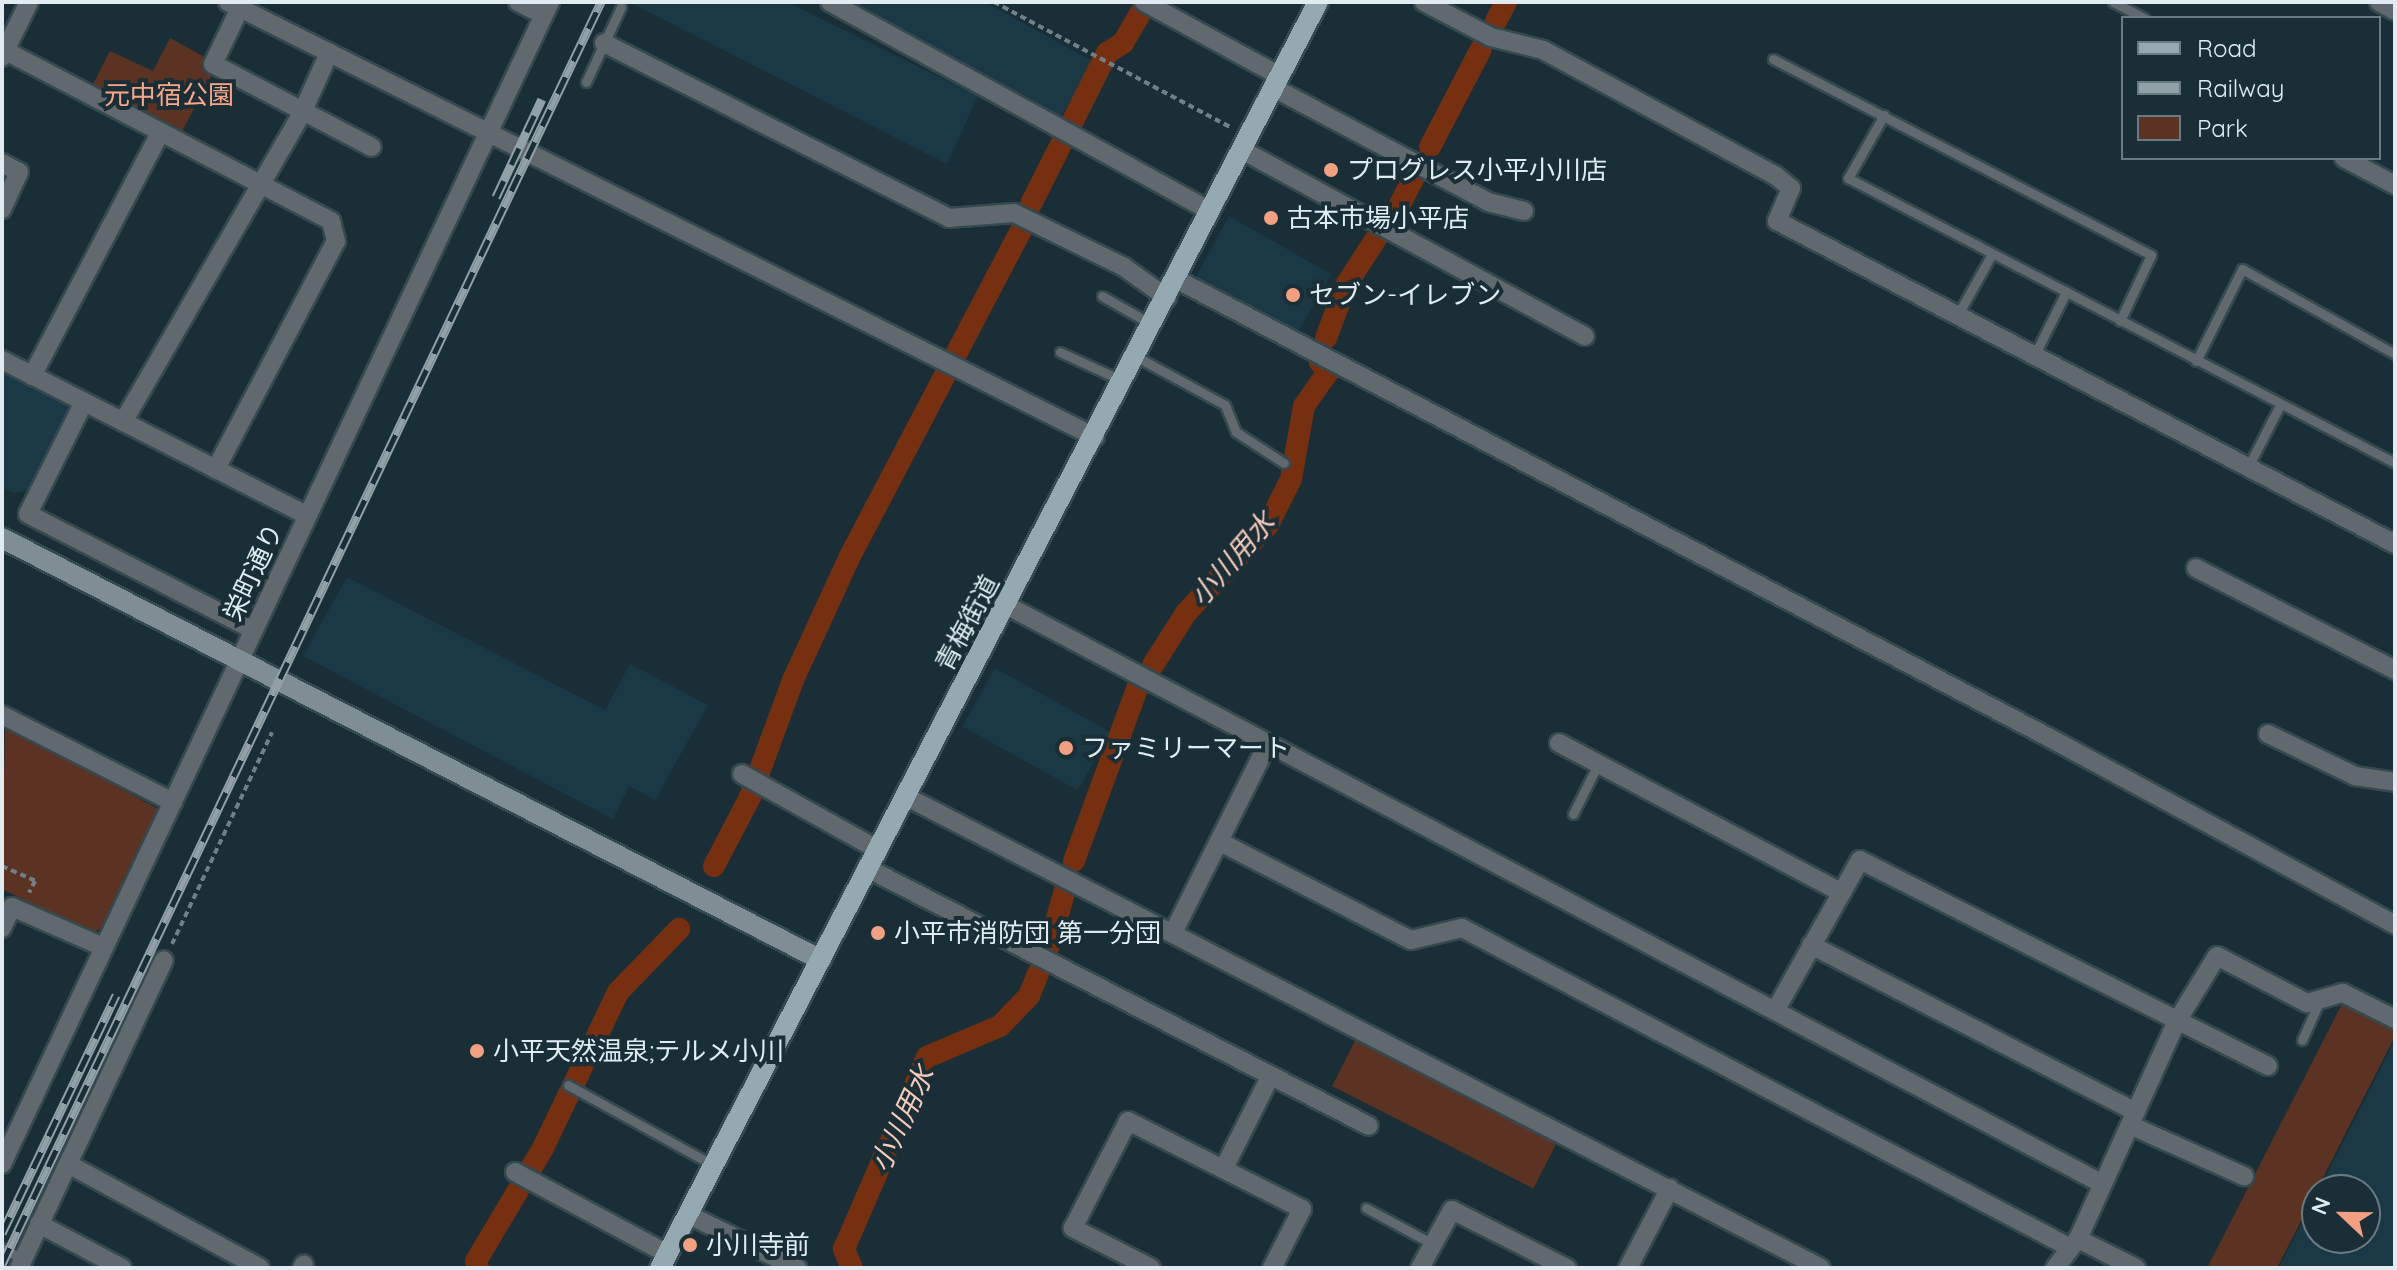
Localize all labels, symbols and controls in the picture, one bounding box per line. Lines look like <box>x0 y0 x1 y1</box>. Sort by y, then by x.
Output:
legend <box>2121 16 2381 160</box>
text: Road <box>2197 33 2257 63</box>
text: Railway <box>2197 73 2284 103</box>
park label: 元中宿公園 <box>104 79 234 111</box>
text: Park <box>2197 113 2248 143</box>
place label: プログレス小平小川店 <box>1347 154 1607 186</box>
marker: プログレス小平小川店 <box>1322 161 1340 179</box>
place label: 古本市場小平店 <box>1287 202 1469 234</box>
marker: 古本市場小平店 <box>1262 209 1280 227</box>
place label: セブン-イレブン <box>1309 279 1501 311</box>
marker: セブン-イレブン <box>1284 286 1302 304</box>
water label: 小川用水 <box>1183 506 1281 612</box>
street label: 栄町通り <box>217 518 289 626</box>
street label: 青梅街道 <box>929 570 1005 676</box>
place label: ファミリーマート <box>1082 732 1290 764</box>
marker: ファミリーマート <box>1057 739 1075 757</box>
place label: 小平市消防団 第一分団 <box>894 917 1161 949</box>
marker: 小平市消防団 第一分団 <box>869 924 887 942</box>
place label: 小平天然温泉;テルメ小川 <box>493 1035 784 1067</box>
marker: 小平天然温泉;テルメ小川 <box>468 1042 486 1060</box>
water label: 小川用水 <box>863 1061 941 1177</box>
north arrow <box>2301 1174 2381 1254</box>
text: N <box>2305 1193 2337 1219</box>
place label: 小川寺前 <box>706 1229 810 1261</box>
marker: 小川寺前 <box>681 1236 699 1254</box>

